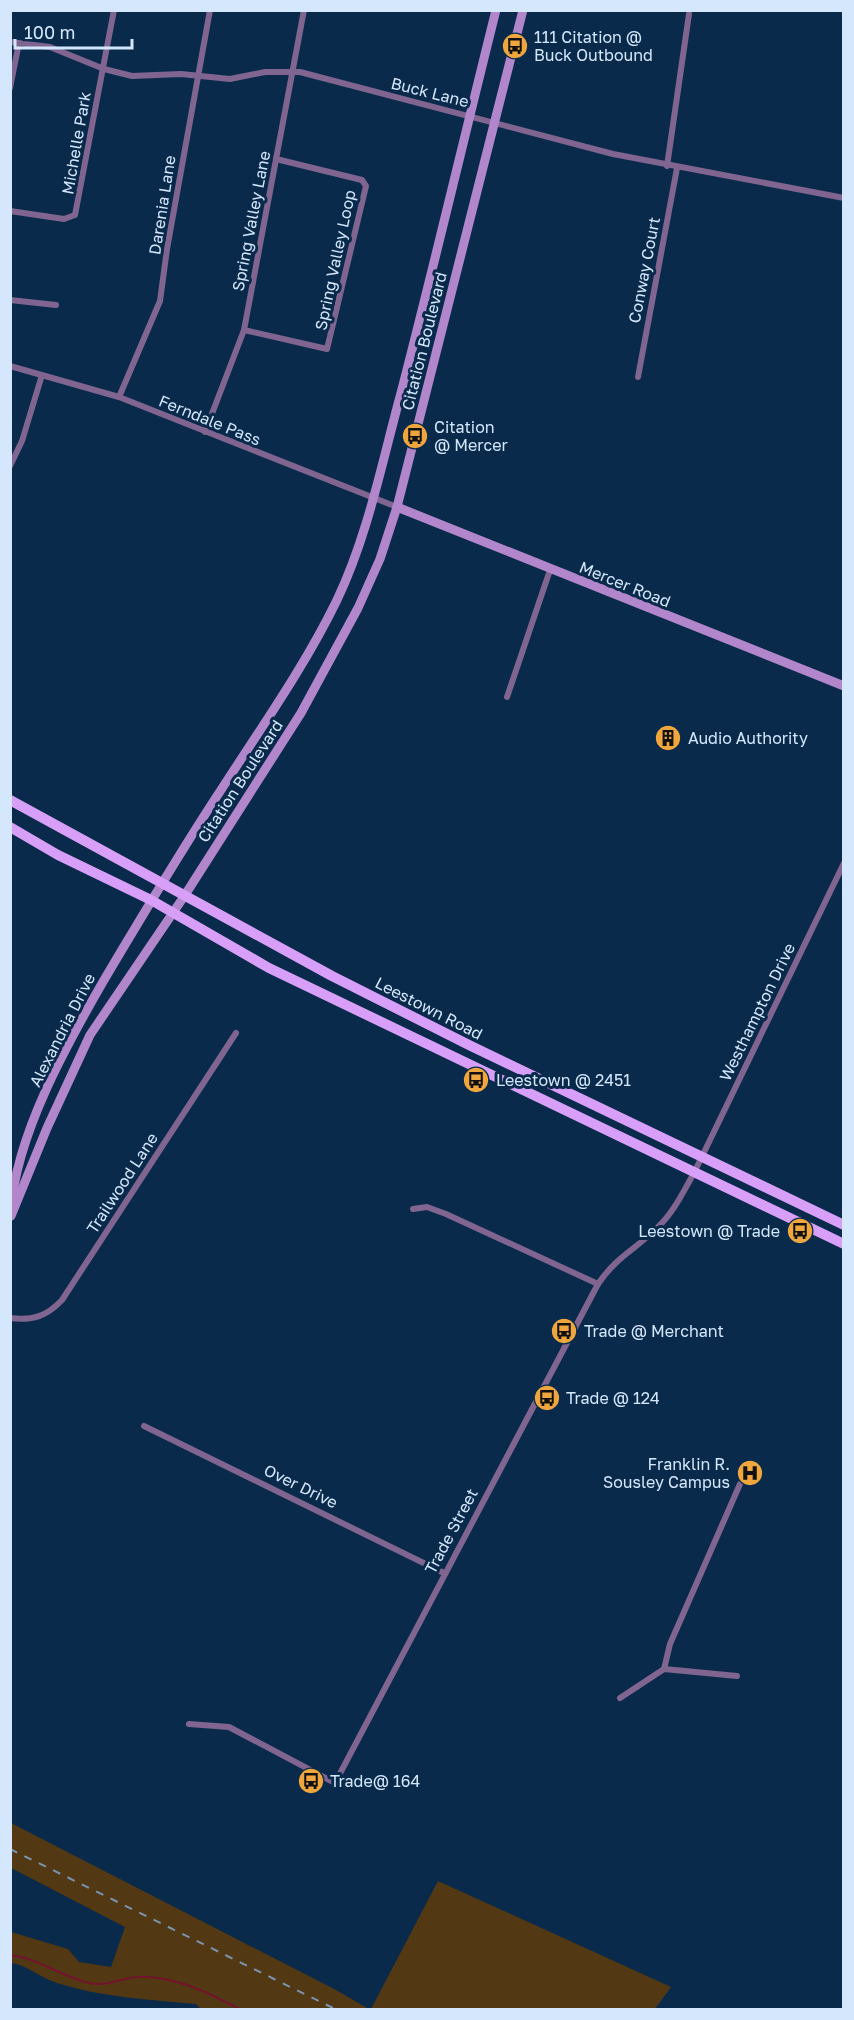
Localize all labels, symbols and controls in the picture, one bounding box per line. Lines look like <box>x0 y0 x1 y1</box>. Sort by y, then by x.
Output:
scale bar <box>15 12 132 50</box>
text: 100 m <box>24 21 75 43</box>
place label: 111 Citation @ Buck Outbound <box>534 27 653 65</box>
bus stop icon: 111 Citation @ Buck Outbound <box>500 31 530 61</box>
street label: Buck Lane <box>389 73 471 111</box>
street label: Michelle Park <box>57 90 95 196</box>
street label: Spring Valley Lane <box>228 149 274 293</box>
street label: Darenia Lane <box>144 154 180 256</box>
street label: Spring Valley Loop <box>310 188 360 332</box>
street label: Conway Court <box>624 215 664 325</box>
street label: Citation Boulevard <box>397 270 451 412</box>
street label: Ferndale Pass <box>156 390 264 450</box>
place label: Citation @ Mercer <box>434 417 508 455</box>
bus stop icon: Citation @ Mercer <box>400 421 430 451</box>
street label: Mercer Road <box>576 557 674 611</box>
street label: Citation Boulevard <box>193 716 287 846</box>
building icon: Audio Authority <box>653 723 683 753</box>
place label: Audio Authority <box>688 728 808 748</box>
street label: Westhampton Drive <box>715 940 799 1084</box>
street label: Alexandria Drive <box>25 970 99 1090</box>
street label: Leestown Road <box>372 972 486 1044</box>
bus stop icon: Leestown @ 2451 <box>461 1065 491 1095</box>
place label: Leestown @ 2451 <box>496 1070 631 1090</box>
street label: Trailwood Lane <box>82 1129 162 1237</box>
bus stop icon: Leestown @ Trade <box>785 1216 815 1246</box>
place label: Leestown @ Trade <box>638 1221 780 1241</box>
bus stop icon: Trade @ Merchant <box>549 1316 579 1346</box>
place label: Trade @ Merchant <box>584 1321 724 1341</box>
bus stop icon: Trade @ 124 <box>532 1383 562 1413</box>
place label: Trade @ 124 <box>566 1388 660 1408</box>
place label: Franklin R. Sousley Campus <box>603 1454 730 1492</box>
hospital icon: Franklin R. Sousley Campus <box>735 1458 765 1488</box>
street label: Over Drive <box>261 1460 341 1512</box>
street label: Trade Street <box>420 1485 482 1577</box>
bus stop icon: Trade@ 164 <box>296 1766 326 1796</box>
place label: Trade@ 164 <box>330 1771 420 1791</box>

